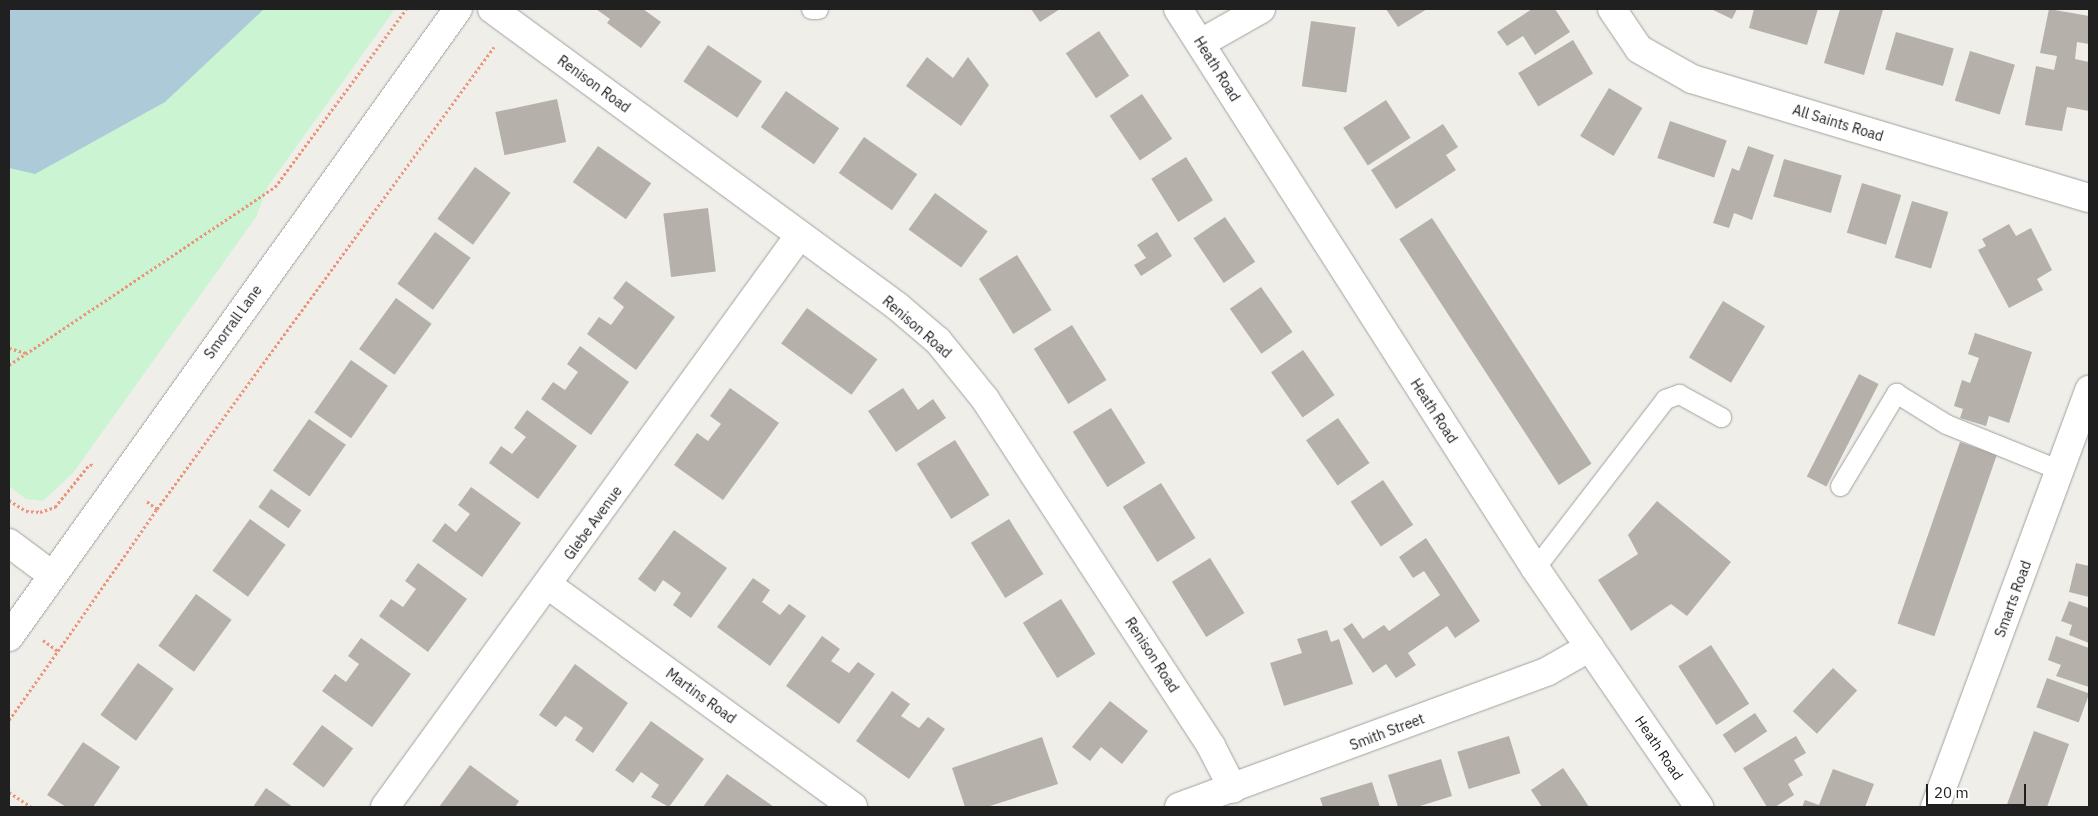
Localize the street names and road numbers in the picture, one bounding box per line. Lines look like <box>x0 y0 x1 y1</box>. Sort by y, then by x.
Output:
street label: Heath Road <box>1190 33 1244 105</box>
street label: Renison Road <box>554 52 634 116</box>
street label: All Saints Road <box>1791 101 1885 145</box>
street label: Smorrall Lane <box>201 282 265 362</box>
street label: Renison Road <box>879 292 955 362</box>
street label: Heath Road <box>1407 376 1461 446</box>
street label: Glebe Avenue <box>561 483 625 563</box>
street label: Smarts Road <box>1991 558 2035 640</box>
street label: Renison Road <box>1122 614 1182 696</box>
street label: Martins Road <box>663 665 739 727</box>
street label: Smith Street <box>1347 710 1427 754</box>
street label: Heath Road <box>1632 713 1686 783</box>

